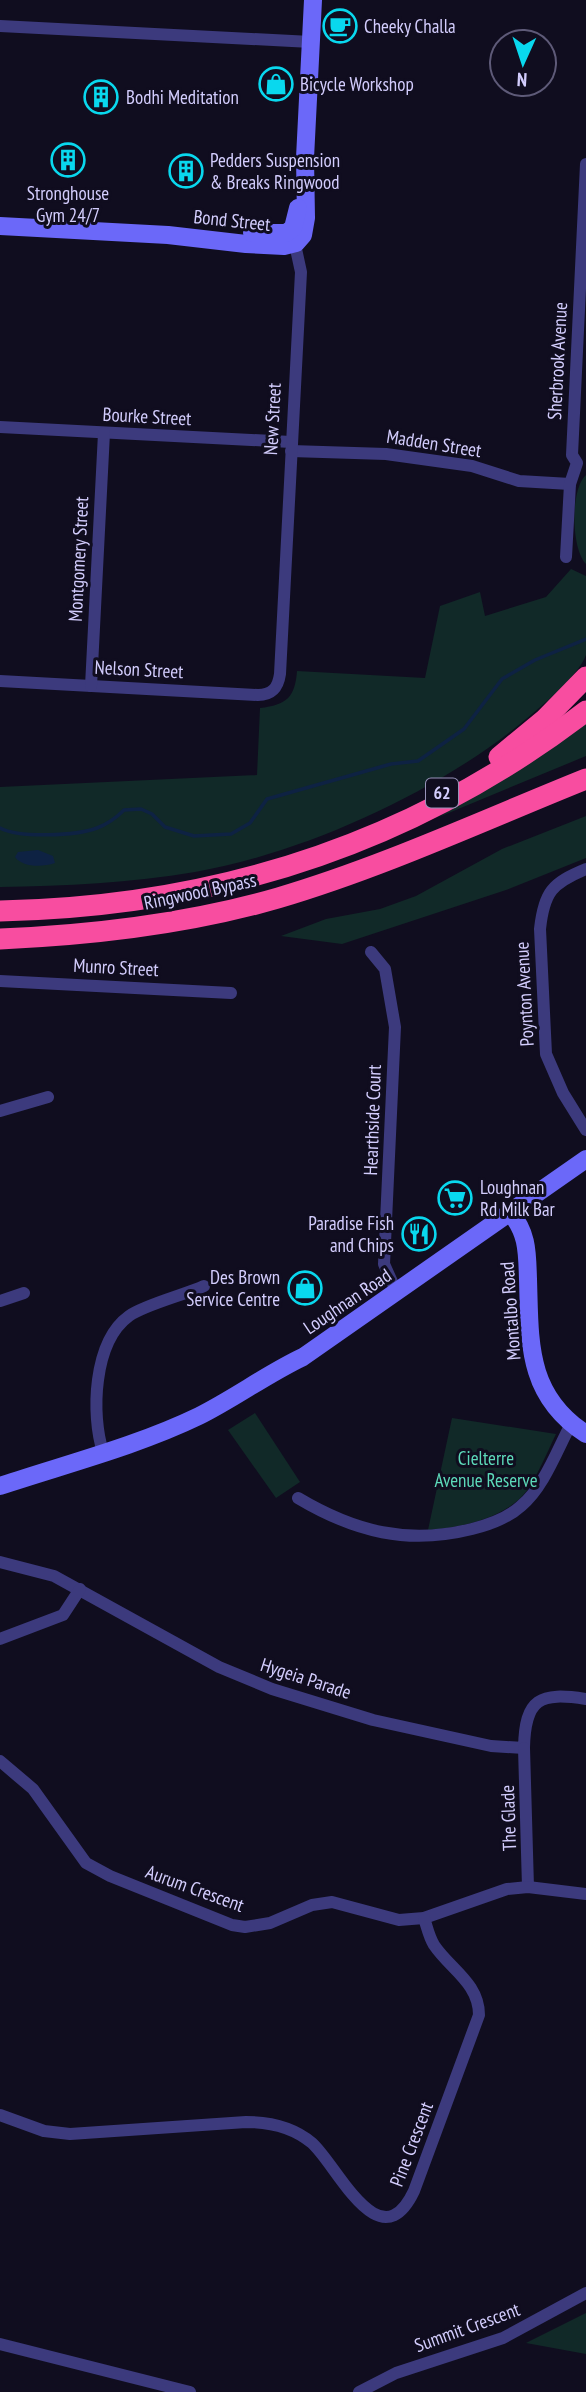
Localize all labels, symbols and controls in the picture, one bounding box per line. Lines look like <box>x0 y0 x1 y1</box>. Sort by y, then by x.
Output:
cafe icon: Cheeky Challa <box>321 7 359 45</box>
place label: Cheeky Challa <box>364 14 456 38</box>
north arrow <box>488 28 558 98</box>
shop icon: Bicycle Workshop <box>257 65 295 103</box>
text: N <box>516 68 528 92</box>
place label: Bicycle Workshop <box>300 72 414 96</box>
building icon: Bodhi Meditation <box>82 78 120 116</box>
place label: Bodhi Meditation <box>126 85 239 109</box>
building icon: Stronghouse Gym 24/7 <box>49 141 87 179</box>
place label: Pedders Suspension & Breaks Ringwood <box>210 148 340 194</box>
building icon: Pedders Suspension & Breaks Ringwood <box>167 152 205 190</box>
place label: Stronghouse Gym 24/7 <box>27 181 109 227</box>
street label: Bond Street <box>192 204 272 236</box>
street label: Sherbrook Avenue <box>542 301 572 421</box>
street label: New Street <box>258 382 286 456</box>
street label: Bourke Street <box>102 402 193 430</box>
street label: Madden Street <box>385 424 484 462</box>
street label: Montgomery Street <box>63 495 93 622</box>
street label: Nelson Street <box>94 655 185 683</box>
road number: 62 <box>426 778 458 808</box>
street label: Ringwood Bypass <box>142 867 258 915</box>
street label: Poynton Avenue <box>509 941 539 1047</box>
street label: Munro Street <box>73 953 160 981</box>
street label: Hearthside Court <box>358 1063 386 1176</box>
place label: Loughnan Rd Milk Bar <box>480 1175 556 1221</box>
supermarket icon: Loughnan Rd Milk Bar <box>436 1179 474 1217</box>
place label: Paradise Fish and Chips <box>308 1211 394 1257</box>
restaurant icon: Paradise Fish and Chips <box>400 1215 438 1253</box>
street label: Montalbo Road <box>495 1261 525 1361</box>
street label: Loughnan Road <box>299 1263 395 1339</box>
place label: Des Brown Service Centre <box>186 1265 280 1311</box>
shop icon: Des Brown Service Centre <box>286 1269 324 1307</box>
park label: Cielterre Avenue Reserve <box>435 1446 538 1492</box>
street label: Hygeia Parade <box>258 1652 354 1704</box>
street label: The Glade <box>495 1784 521 1851</box>
street label: Aurum Crescent <box>143 1859 248 1917</box>
street label: Pine Crescent <box>384 2098 438 2190</box>
street label: Summit Crescent <box>411 2297 524 2357</box>

